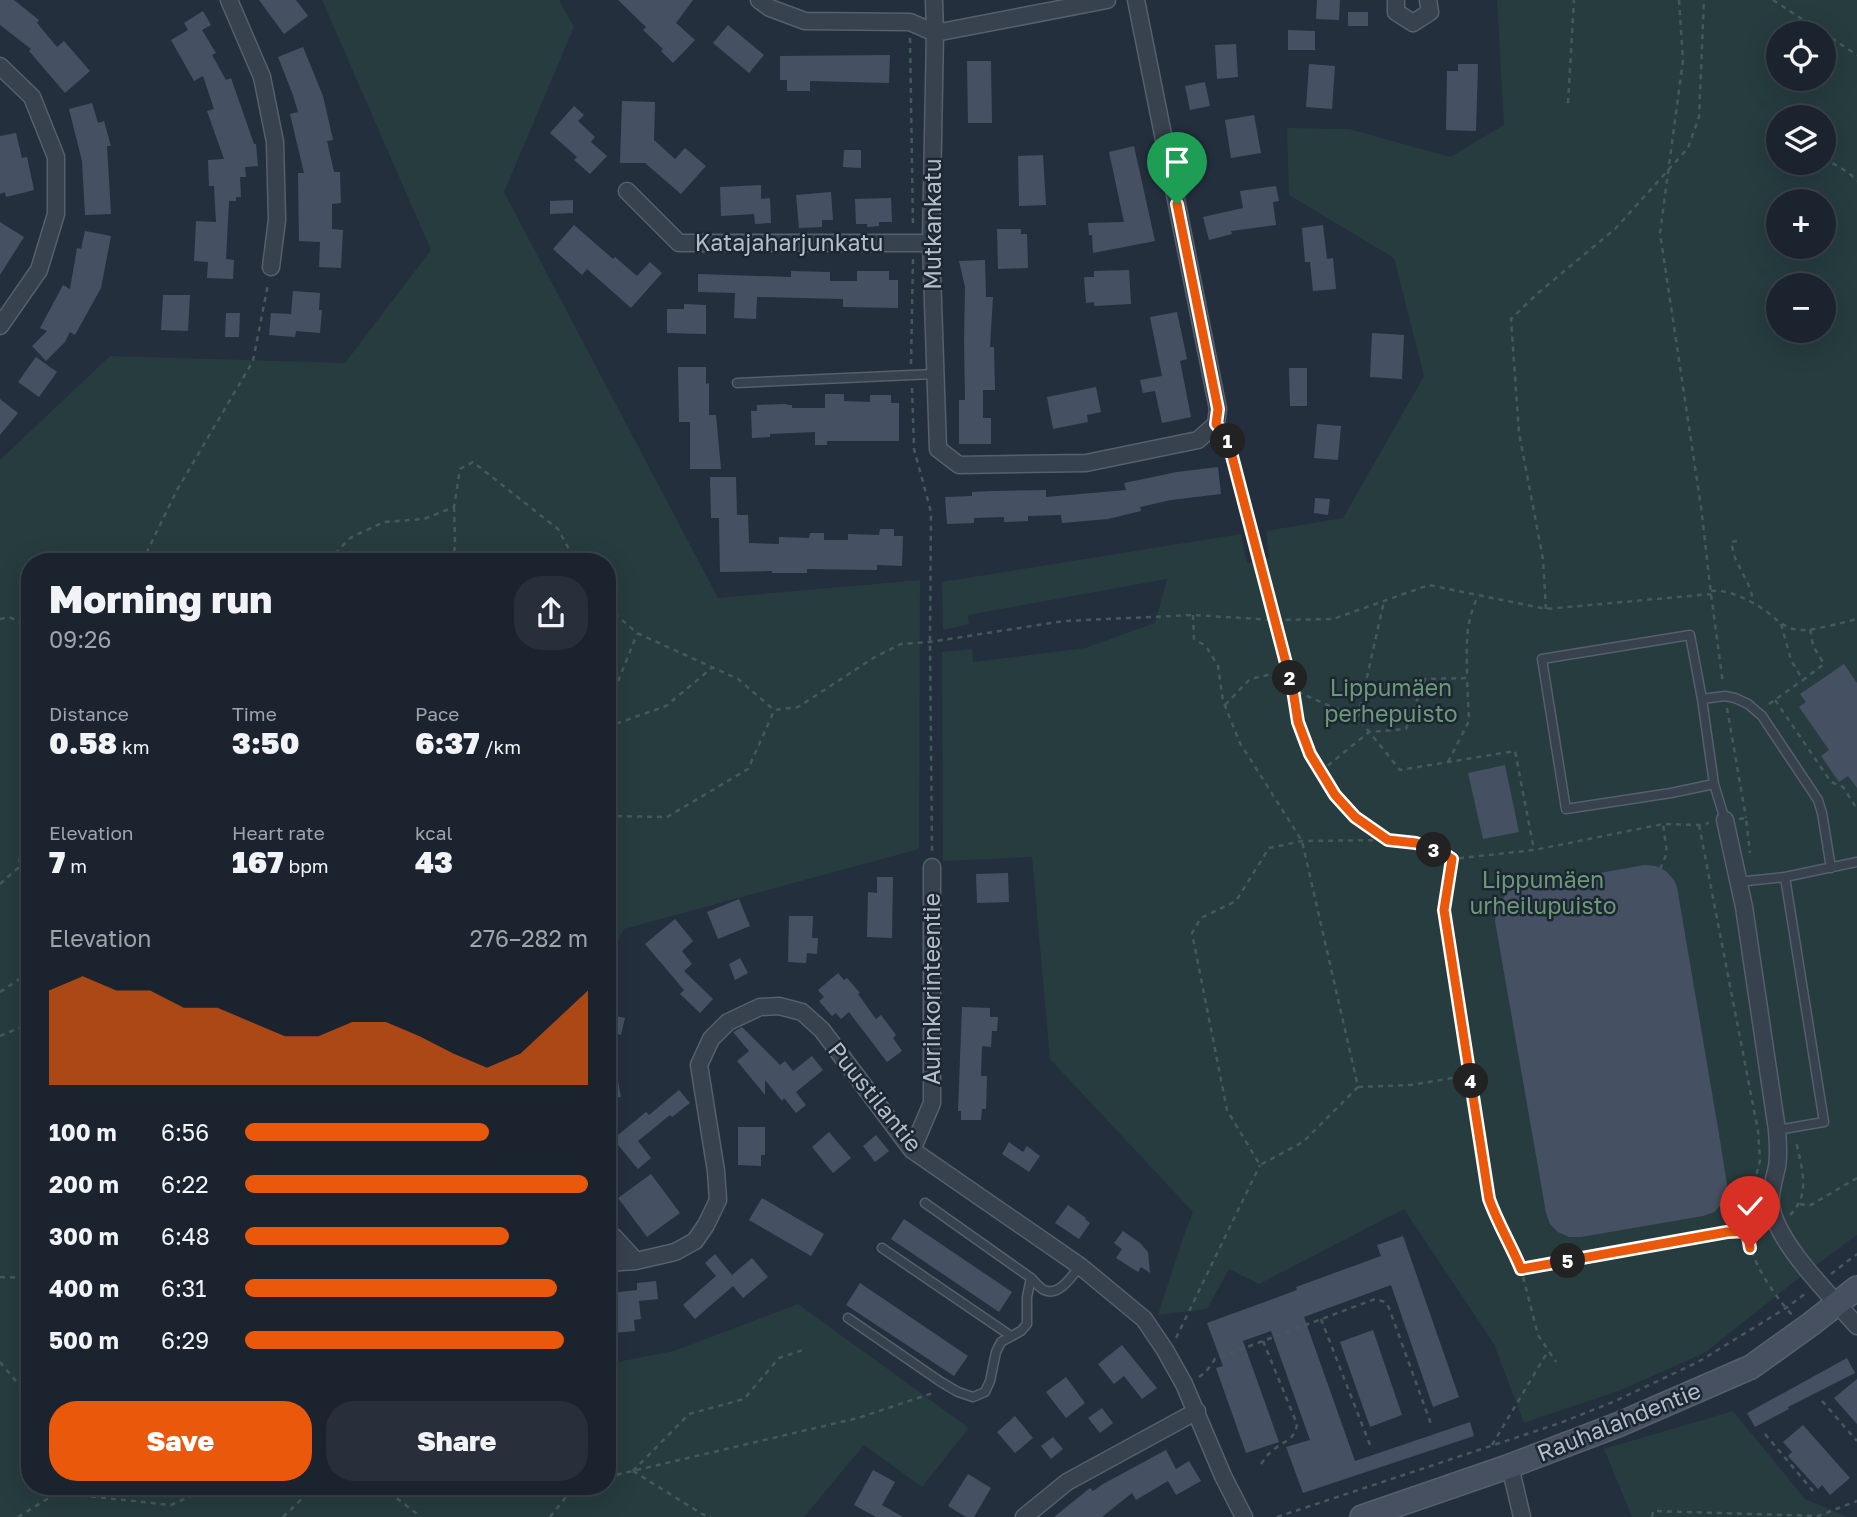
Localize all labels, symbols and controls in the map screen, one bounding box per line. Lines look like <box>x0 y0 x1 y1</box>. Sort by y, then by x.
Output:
map controls <box>1766 21 1836 343</box>
button: locate <box>1766 21 1836 91</box>
button: layers <box>1766 105 1836 175</box>
pin <box>1147 132 1207 204</box>
icon: arrive <box>1158 143 1196 181</box>
street label: Mutkankatu <box>918 158 946 290</box>
button: + <box>1766 189 1836 259</box>
street label: Katajaharjunkatu <box>695 228 883 256</box>
button: − <box>1766 273 1836 343</box>
pin: 1 <box>1210 424 1246 458</box>
text: 1 <box>1223 429 1232 452</box>
text: Morning run <box>49 576 272 621</box>
button: share <box>514 576 588 650</box>
text: 09:26 <box>49 625 111 653</box>
pin: 2 <box>1272 660 1308 696</box>
text: 2 <box>1284 666 1295 689</box>
park label: Lippumäen perhepuisto <box>1324 673 1458 727</box>
text: Distance <box>49 702 129 725</box>
text: Time <box>232 702 277 725</box>
text: Pace <box>415 702 459 725</box>
text: 0.58 <box>49 725 117 761</box>
text: 3:50 <box>232 725 300 761</box>
text: 6:37 <box>415 725 480 761</box>
text: km <box>117 735 150 758</box>
text: /km <box>480 735 521 758</box>
text: Elevation <box>49 821 134 844</box>
text: Heart rate <box>232 821 325 844</box>
text: kcal <box>415 821 453 844</box>
pin: 3 <box>1416 832 1452 868</box>
text: 3 <box>1428 838 1439 861</box>
text: 7 <box>49 844 65 880</box>
text: 167 <box>232 844 284 880</box>
text: 43 <box>415 844 453 880</box>
text: m <box>65 854 87 877</box>
text: bpm <box>284 854 329 877</box>
park label: Lippumäen urheilupuisto <box>1469 865 1617 919</box>
street label: Aurinkorinteentie <box>917 893 945 1085</box>
text: Elevation <box>49 924 151 952</box>
text: 276–282 m <box>470 924 588 952</box>
street label: Puustilantie <box>823 1036 929 1157</box>
pin: 4 <box>1454 1064 1488 1098</box>
text: 4 <box>1465 1069 1476 1092</box>
text: 100 m <box>49 1118 117 1146</box>
text: 6:56 <box>161 1118 209 1146</box>
text: 200 m <box>49 1170 119 1198</box>
text: 6:22 <box>161 1170 209 1198</box>
pin <box>1720 1176 1780 1248</box>
icon: check <box>1731 1187 1769 1225</box>
text: 300 m <box>49 1222 119 1250</box>
text: 6:48 <box>161 1222 210 1250</box>
pin: 5 <box>1550 1244 1586 1278</box>
text: 5 <box>1562 1249 1573 1272</box>
text: 400 m <box>49 1274 119 1302</box>
text: 6:31 <box>161 1274 206 1302</box>
text: 500 m <box>49 1326 119 1354</box>
text: 6:29 <box>161 1326 209 1354</box>
street label: Rauhalahdentie <box>1533 1375 1705 1467</box>
button: Save <box>49 1401 312 1481</box>
button: Share <box>326 1401 588 1481</box>

